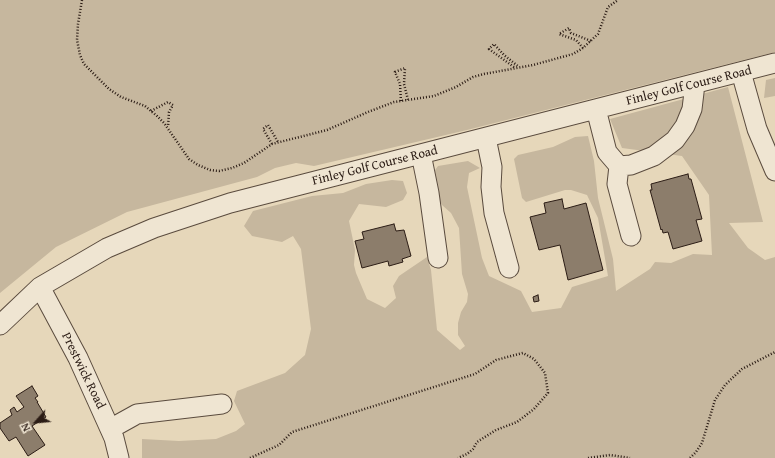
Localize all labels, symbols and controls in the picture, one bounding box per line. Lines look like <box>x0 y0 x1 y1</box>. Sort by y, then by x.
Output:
street label: Finley Golf Course Road <box>625 63 753 109</box>
street label: Finley Golf Course Road <box>311 143 439 189</box>
street label: Prestwick Road <box>58 330 108 412</box>
north arrow <box>16 402 56 442</box>
text: N <box>17 421 34 434</box>

